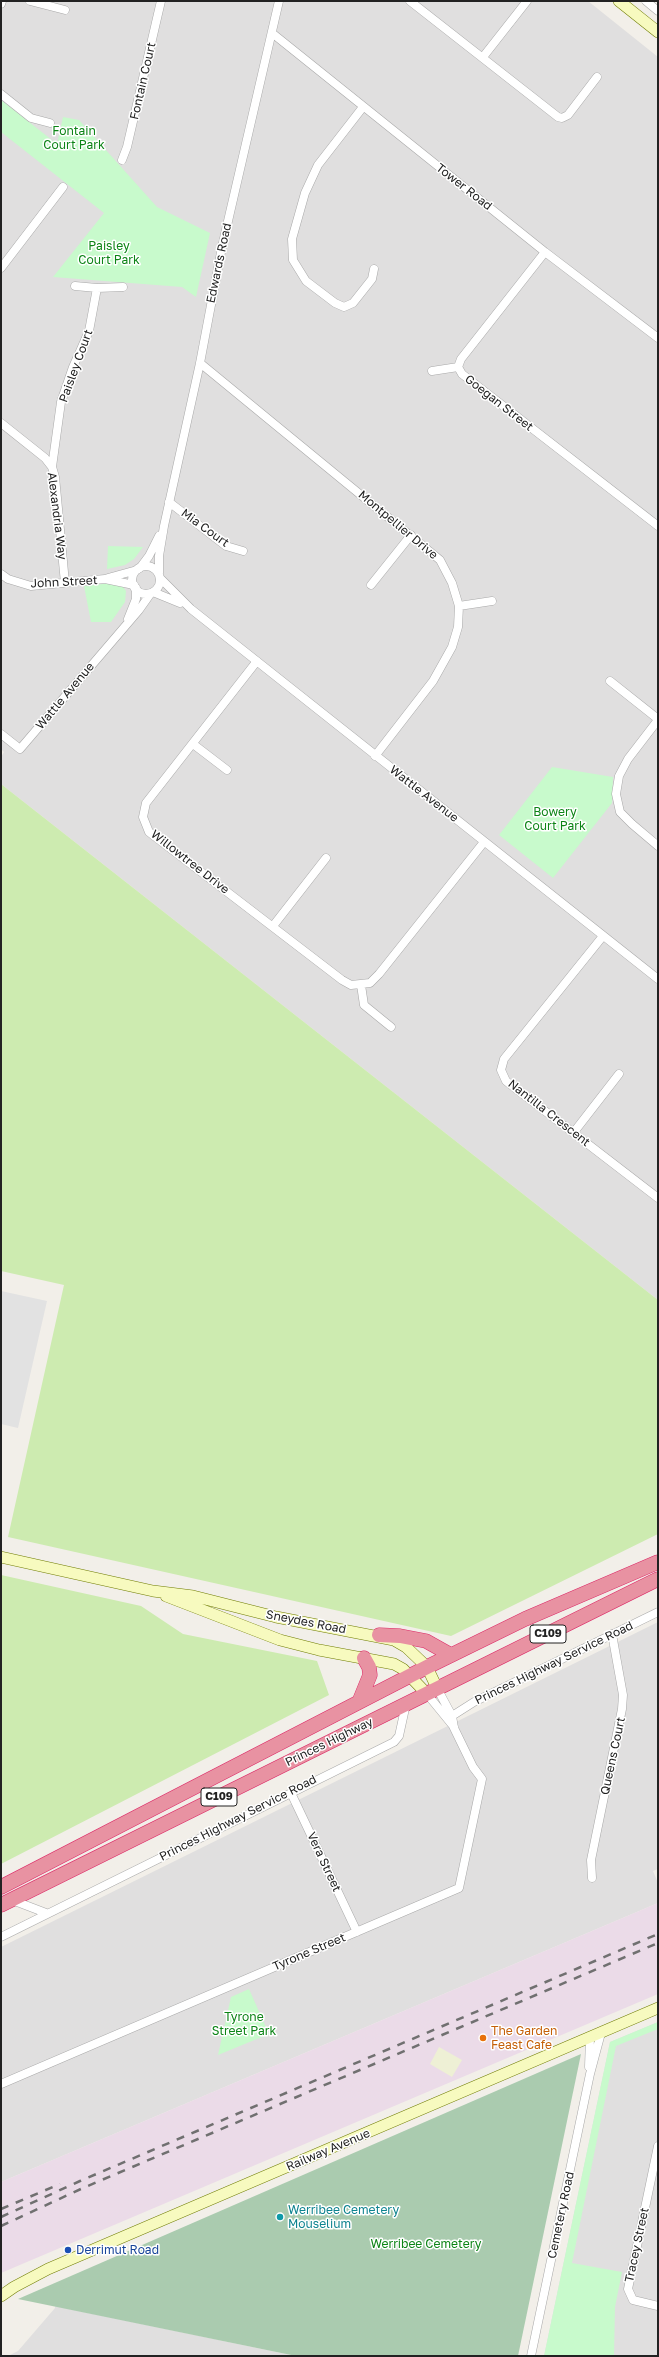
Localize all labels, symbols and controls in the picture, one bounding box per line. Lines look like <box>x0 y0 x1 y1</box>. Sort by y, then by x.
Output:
street label: Fontain Court <box>127 41 159 121</box>
park label: Fontain Court Park <box>43 124 105 152</box>
street label: Tower Road <box>433 161 495 213</box>
street label: Edwards Road <box>203 222 235 304</box>
park label: Paisley Court Park <box>78 239 140 267</box>
street label: Paisley Court <box>56 328 96 404</box>
street label: Goegan Street <box>462 372 536 434</box>
street label: Alexandria Way <box>44 471 70 561</box>
street label: Montpellier Drive <box>355 488 441 562</box>
street label: Mia Court <box>178 506 232 550</box>
street label: John Street <box>30 573 98 591</box>
street label: Wattle Avenue <box>33 659 97 733</box>
street label: Wattle Avenue <box>387 763 461 825</box>
park label: Bowery Court Park <box>524 805 586 833</box>
street label: Willowtree Drive <box>148 827 232 897</box>
street label: Nantilla Crescent <box>505 1076 593 1150</box>
street label: Sneydes Road <box>265 1607 347 1637</box>
street label: Princes Highway Service Road <box>473 1618 635 1708</box>
road number: C109 <box>530 1625 566 1643</box>
street label: Princes Highway <box>283 1715 375 1769</box>
street label: Queens Court <box>598 1716 628 1796</box>
street label: Princes Highway Service Road <box>157 1772 319 1864</box>
road number: C109 <box>201 1788 237 1806</box>
street label: Vera Street <box>304 1830 344 1894</box>
street label: Tyrone Street <box>270 1930 348 1974</box>
park label: Tyrone Street Park <box>212 2010 276 2038</box>
place label: The Garden Feast Cafe <box>491 2024 557 2052</box>
marker: The Garden Feast Cafe <box>478 2033 488 2043</box>
street label: Railway Avenue <box>284 2126 372 2174</box>
street label: Cemetery Road <box>545 2170 577 2260</box>
place label: Werribee Cemetery Mouselium <box>288 2203 399 2231</box>
street label: Tracey Street <box>622 2206 652 2284</box>
marker: Werribee Cemetery Mouselium <box>275 2212 285 2222</box>
park label: Werribee Cemetery <box>370 2237 482 2251</box>
place label: Derrimut Road <box>76 2243 159 2257</box>
marker: Derrimut Road <box>63 2245 73 2255</box>

